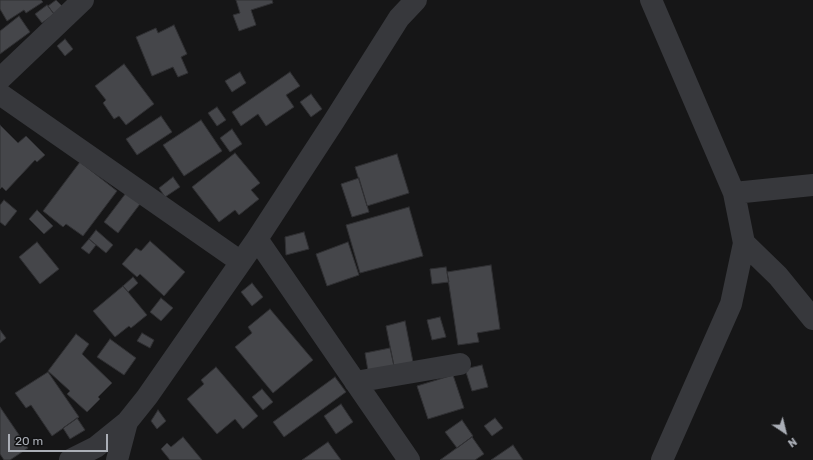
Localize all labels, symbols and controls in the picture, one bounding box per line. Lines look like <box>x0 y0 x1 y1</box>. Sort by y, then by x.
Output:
north arrow <box>765 412 805 452</box>
scale bar <box>10 426 110 452</box>
text: 20 m <box>15 434 43 448</box>
text: N <box>785 435 799 450</box>

